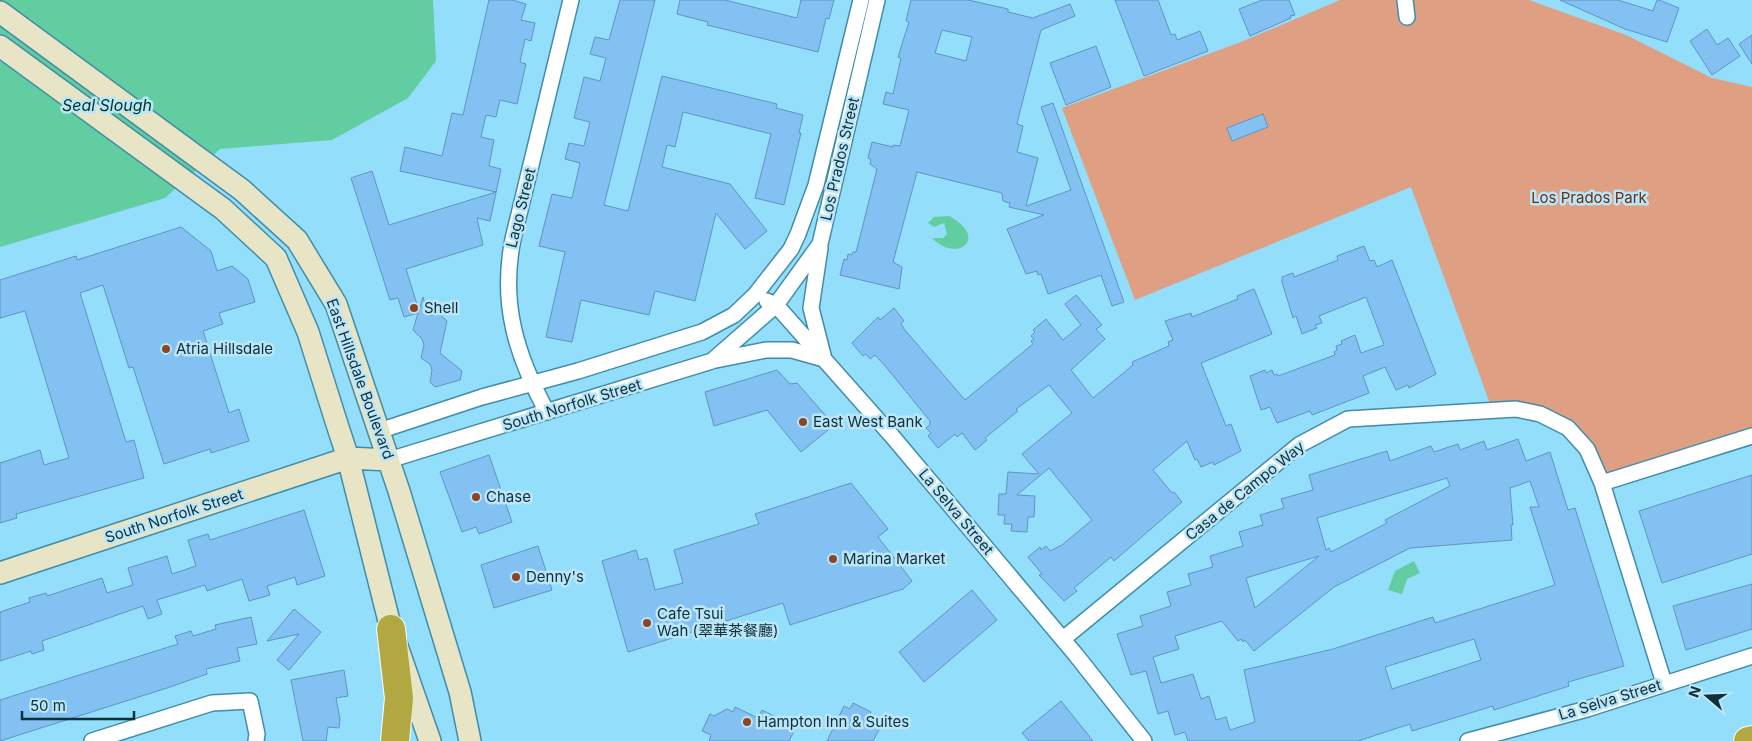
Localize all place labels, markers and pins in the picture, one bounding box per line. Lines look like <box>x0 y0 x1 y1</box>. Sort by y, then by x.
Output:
place label: Shell <box>424 298 459 317</box>
marker: Shell <box>408 302 420 314</box>
place label: Atria Hillsdale <box>176 339 273 358</box>
marker: Atria Hillsdale <box>160 343 172 355</box>
place label: East West Bank <box>813 412 923 431</box>
marker: East West Bank <box>797 416 809 428</box>
place label: Chase <box>486 487 531 506</box>
marker: Chase <box>470 491 482 503</box>
place label: Marina Market <box>843 549 945 568</box>
marker: Marina Market <box>827 553 839 565</box>
place label: Denny's <box>526 567 584 586</box>
marker: Denny's <box>510 571 522 583</box>
place label: Cafe Tsui Wah (翠華茶餐廳) <box>657 604 778 640</box>
marker: Cafe Tsui Wah (翠華茶餐廳) <box>641 617 653 629</box>
place label: Hampton Inn & Suites <box>757 712 909 731</box>
marker: Hampton Inn & Suites <box>741 716 753 728</box>

